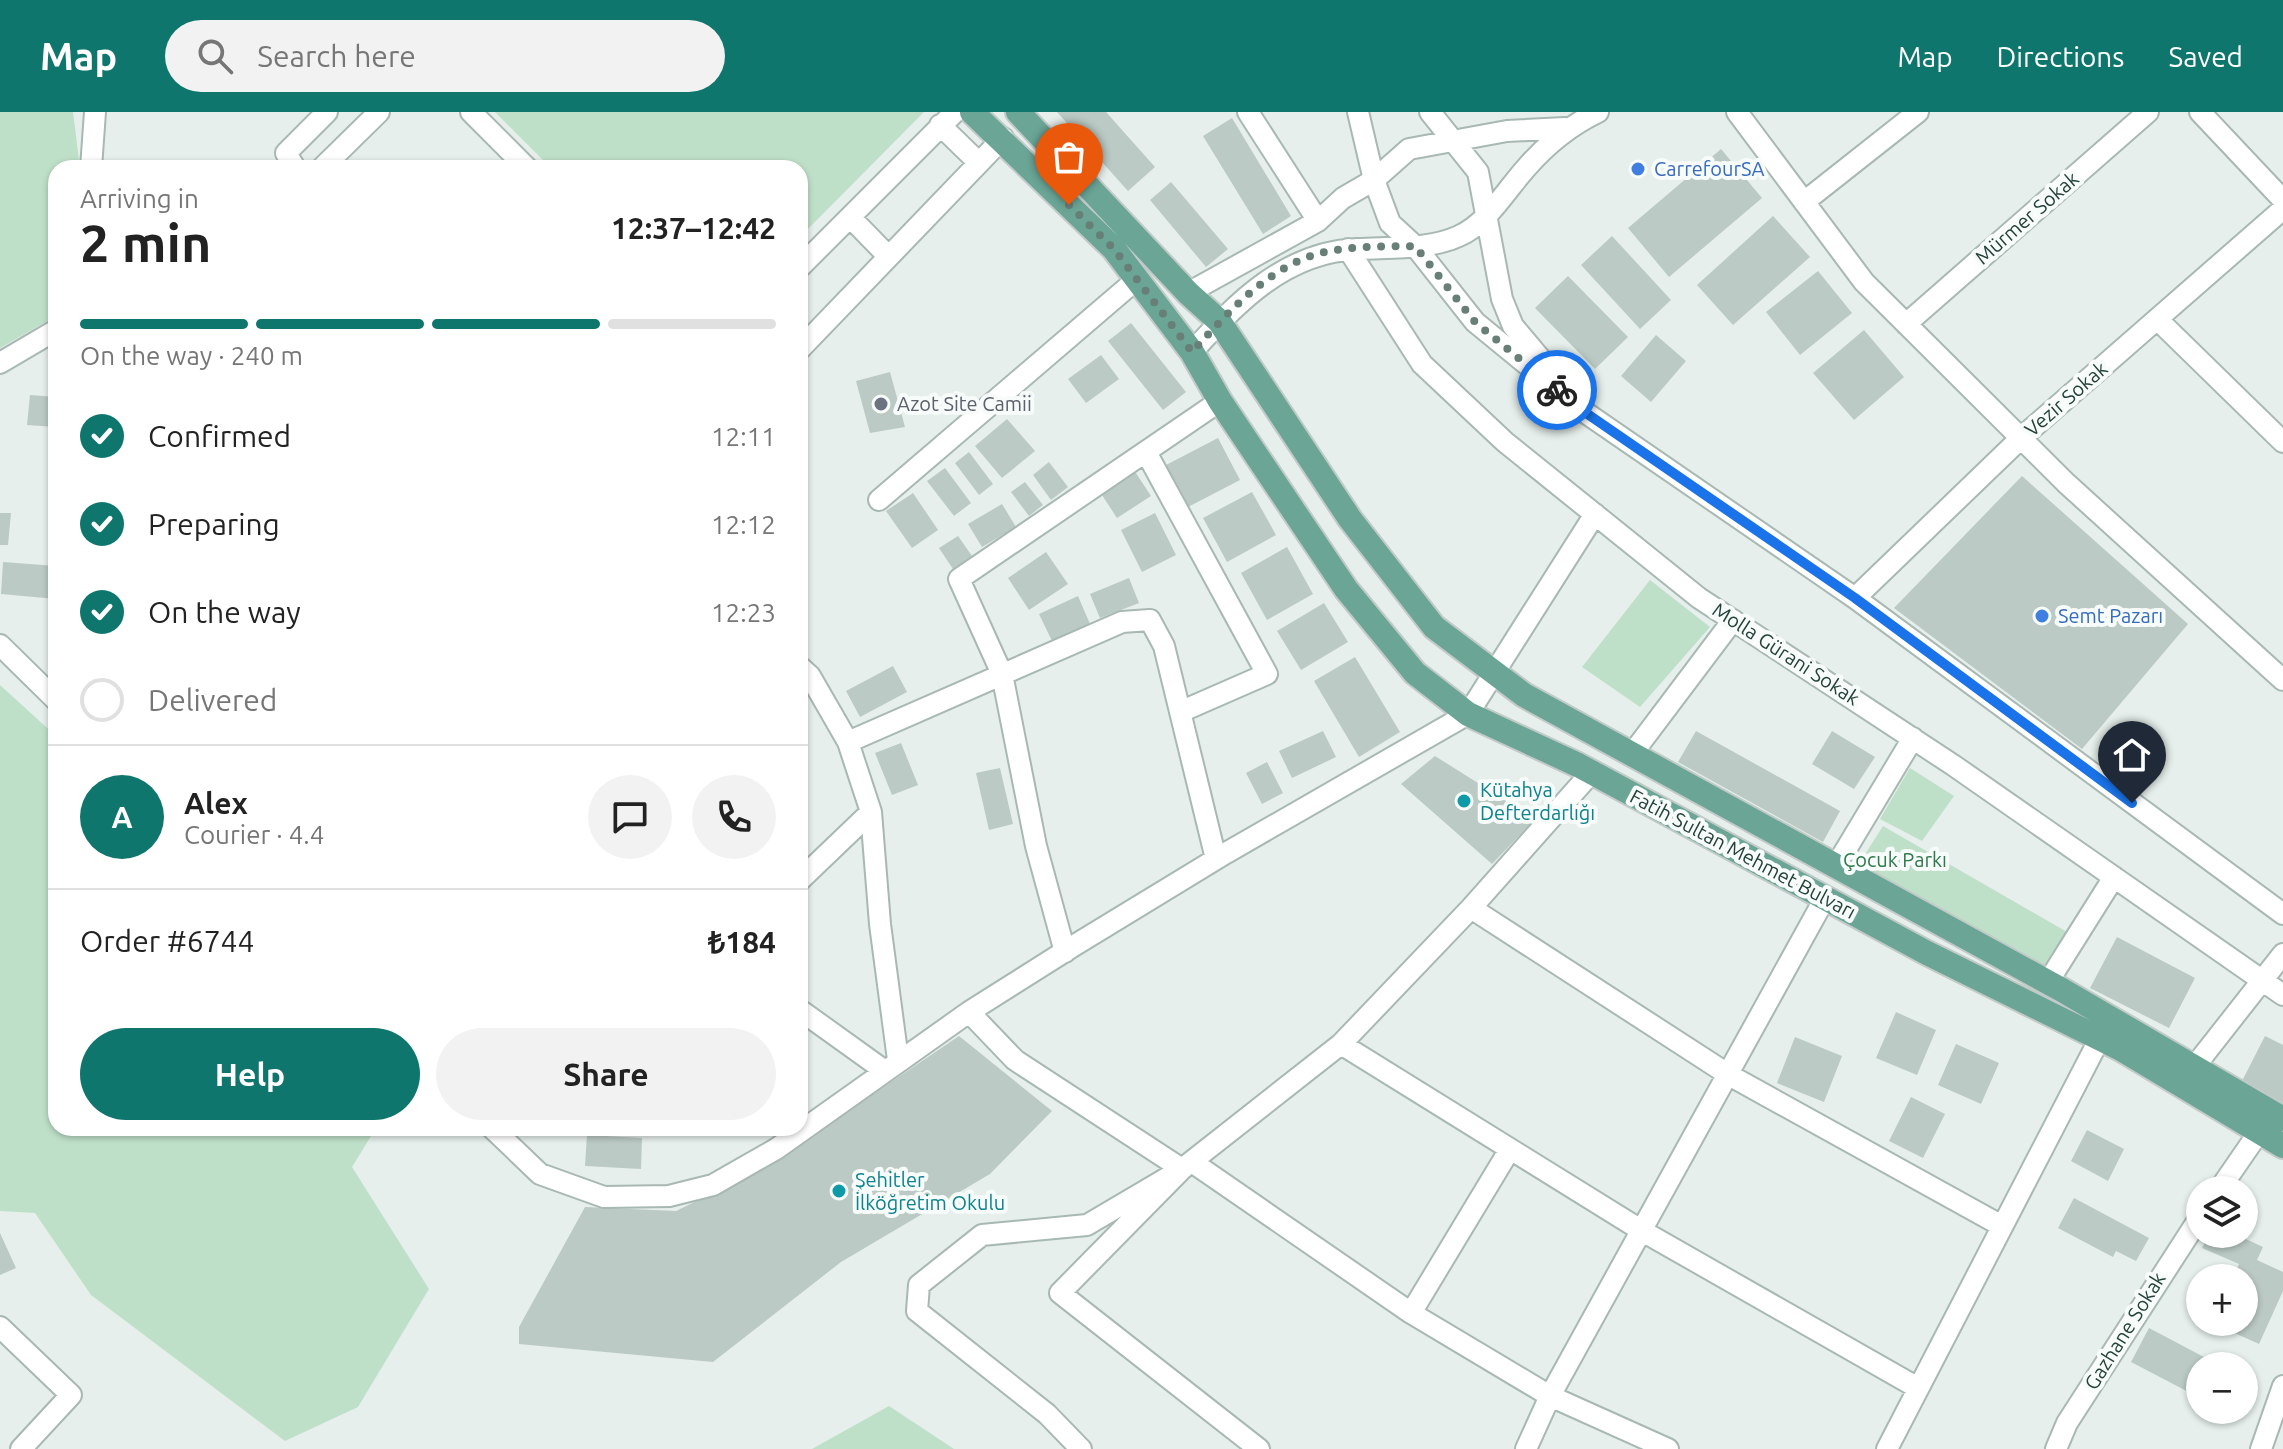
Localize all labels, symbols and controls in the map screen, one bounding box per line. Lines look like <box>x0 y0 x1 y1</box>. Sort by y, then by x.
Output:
search box <box>165 20 725 92</box>
icon: search <box>193 34 237 78</box>
text: Map <box>40 35 117 77</box>
text: Search here <box>257 39 416 73</box>
text: Map <box>1897 41 1953 72</box>
text: Directions <box>1997 41 2124 72</box>
text: Saved <box>2168 41 2243 72</box>
pin <box>1035 123 1103 205</box>
icon: bag <box>1047 135 1091 179</box>
place label: CarrefourSA <box>1654 157 1765 180</box>
marker: CarrefourSA <box>1629 160 1647 178</box>
street label: Mürmer Sokak <box>1970 166 2083 269</box>
text: Arriving in <box>80 184 199 213</box>
text: 12:37–12:42 <box>611 211 776 245</box>
text: 2 min <box>80 214 211 272</box>
text: On the way · 240 m <box>80 341 303 370</box>
courier <box>1517 350 1597 430</box>
street label: Vezir Sokak <box>2020 357 2112 441</box>
icon: bike <box>1535 368 1579 412</box>
place label: Azot Site Camii <box>897 392 1032 415</box>
marker: Azot Site Camii <box>872 395 890 413</box>
icon: check <box>80 414 124 458</box>
text: Confirmed <box>148 419 291 453</box>
text: 12:11 <box>711 422 776 451</box>
icon: check <box>80 502 124 546</box>
text: Preparing <box>148 507 280 541</box>
text: 12:12 <box>711 510 776 539</box>
icon: check <box>80 590 124 634</box>
text: On the way <box>148 595 301 629</box>
text: 12:23 <box>711 598 776 627</box>
street label: Molla Gürani Sokak <box>1709 598 1864 710</box>
place label: Semt Pazarı <box>2058 604 2163 627</box>
marker: Semt Pazarı <box>2033 607 2051 625</box>
text: Delivered <box>148 683 277 717</box>
pin <box>2098 721 2166 803</box>
icon: home <box>2110 733 2154 777</box>
button: chat <box>588 775 672 859</box>
button: phone <box>692 775 776 859</box>
place label: Kütahya Defterdarlığı <box>1480 778 1595 824</box>
street label: Fatih Sultan Mehmet Bulvarı <box>1626 784 1860 923</box>
text: Alex <box>184 786 248 820</box>
marker: Kütahya Defterdarlığı <box>1455 792 1473 810</box>
text: A <box>111 800 133 834</box>
text: Courier · 4.4 <box>184 820 324 849</box>
park label: Çocuk Parkı <box>1843 848 1947 871</box>
text: Order #6744 <box>80 924 254 958</box>
text: ₺184 <box>708 925 776 959</box>
button: Help <box>80 1028 420 1120</box>
button: Share <box>436 1028 776 1120</box>
place label: Şehitler İlköğretim Okulu <box>855 1168 1005 1214</box>
map controls <box>2186 1176 2258 1424</box>
button: layers <box>2186 1176 2258 1248</box>
marker: Şehitler İlköğretim Okulu <box>830 1182 848 1200</box>
button: + <box>2186 1264 2258 1336</box>
street label: Gazhane Sokak <box>2079 1268 2170 1394</box>
button: − <box>2186 1352 2258 1424</box>

